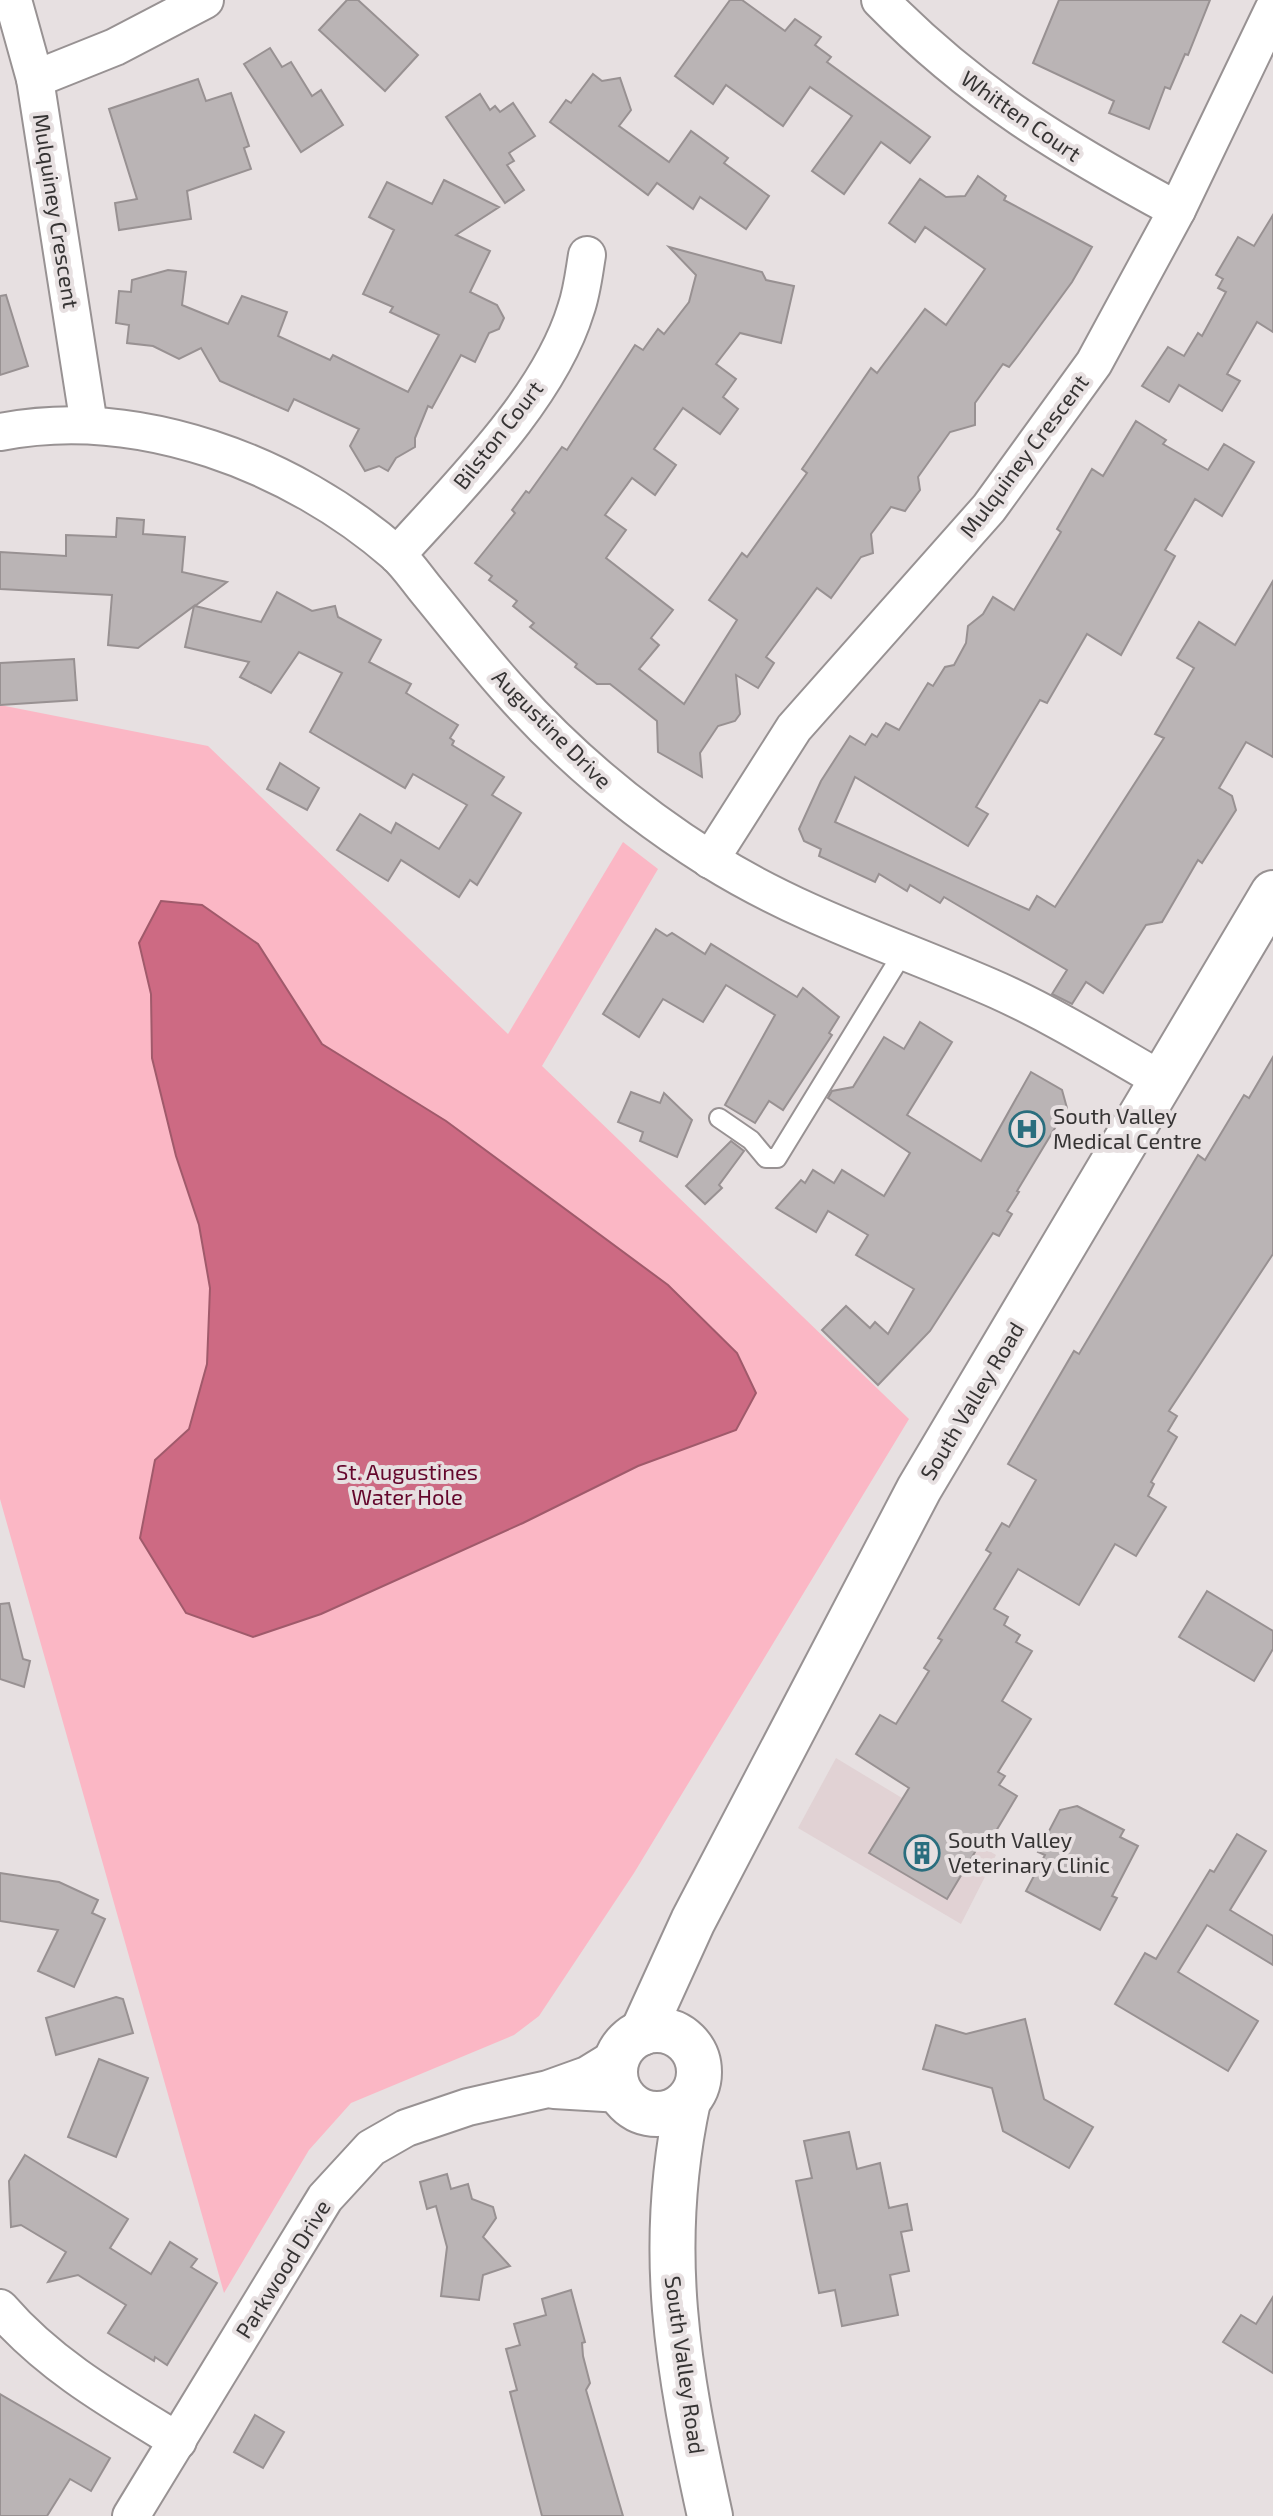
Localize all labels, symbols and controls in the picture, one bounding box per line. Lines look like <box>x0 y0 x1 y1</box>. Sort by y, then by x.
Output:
street label: Whitten Court <box>957 64 1086 166</box>
street label: Mulquiney Crescent <box>29 111 85 310</box>
street label: Mulquiney Crescent <box>954 369 1093 542</box>
street label: Bilston Court <box>447 375 548 494</box>
street label: Augustine Drive <box>488 663 618 793</box>
place label: South Valley Medical Centre <box>1053 1102 1202 1153</box>
hospital icon: South Valley Medical Centre <box>1008 1110 1046 1148</box>
street label: South Valley Road <box>914 1317 1028 1484</box>
park label: St. Augustines Water Hole <box>336 1458 478 1509</box>
place label: South Valley Veterinary Clinic <box>948 1826 1110 1877</box>
building icon: South Valley Veterinary Clinic <box>903 1834 941 1872</box>
street label: Parkwood Drive <box>229 2195 335 2342</box>
street label: South Valley Road <box>661 2274 711 2455</box>

